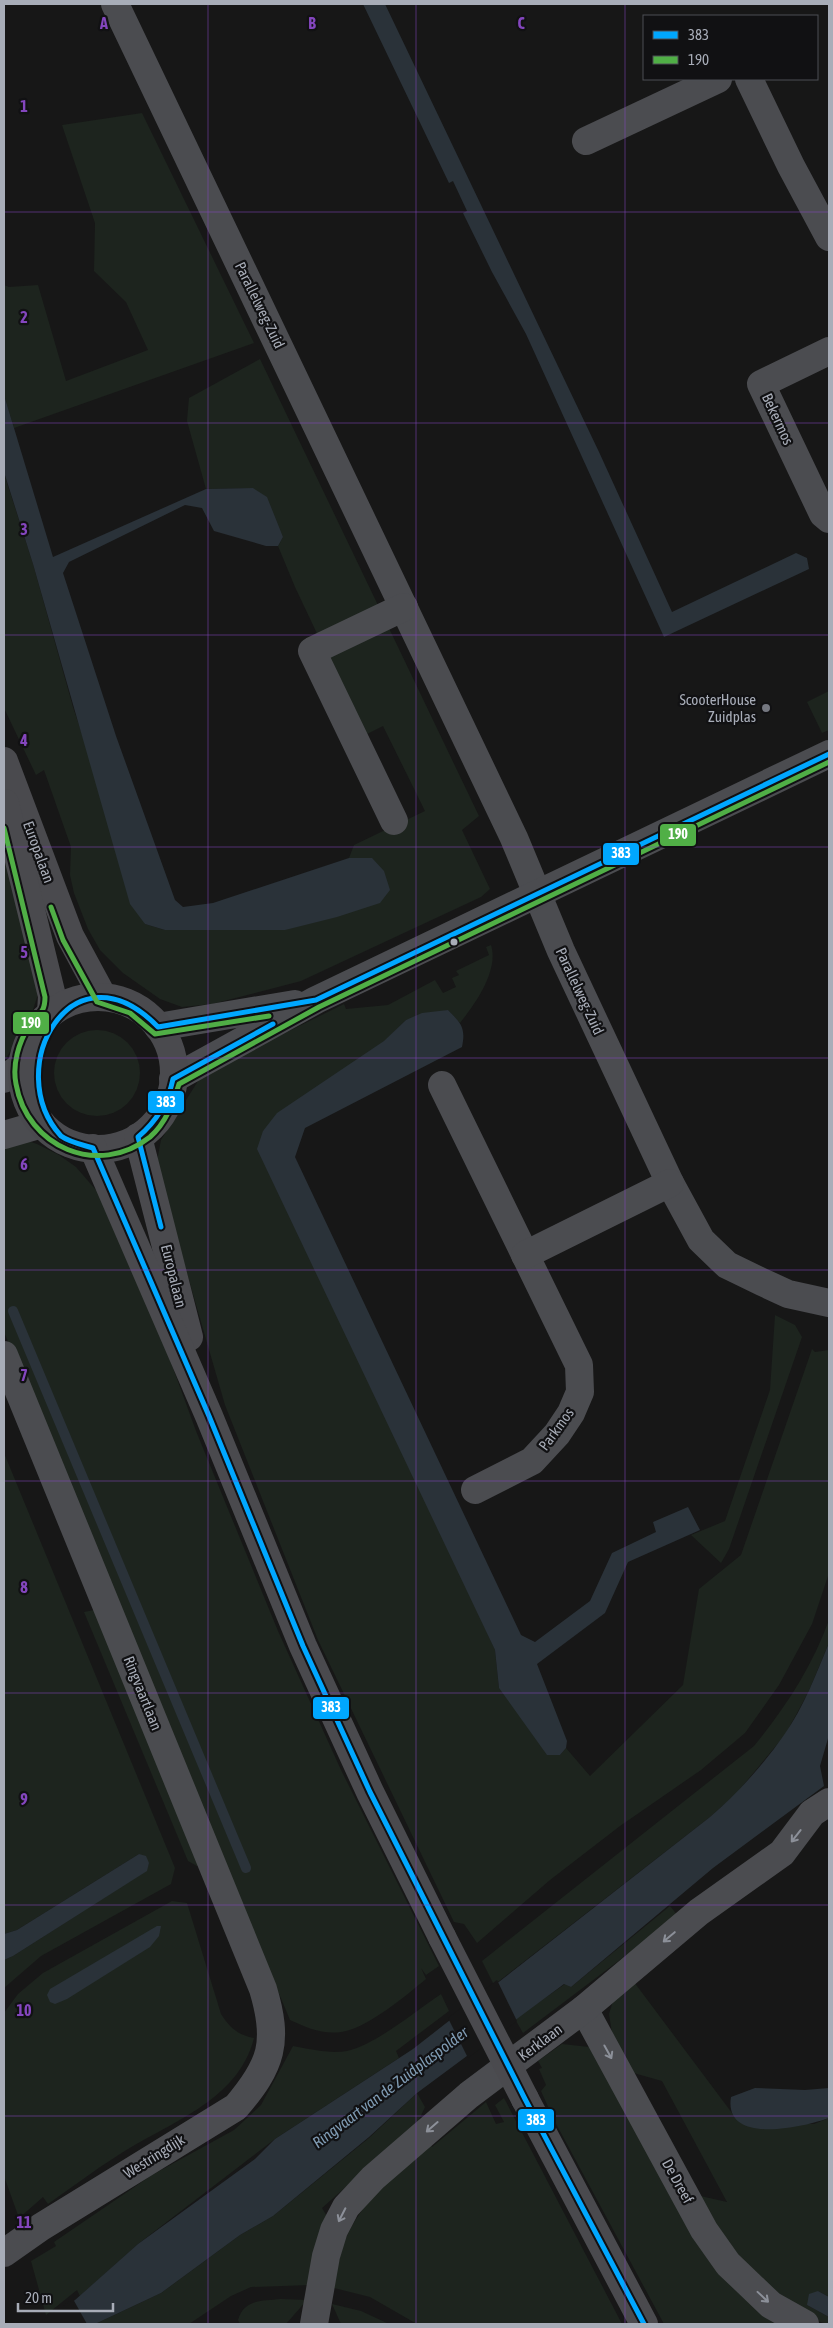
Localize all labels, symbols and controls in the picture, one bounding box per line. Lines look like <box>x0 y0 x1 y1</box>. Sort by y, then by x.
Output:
text: A <box>99 14 108 32</box>
text: B <box>308 14 316 32</box>
text: C <box>517 14 525 32</box>
legend <box>643 15 818 80</box>
text: 383 <box>688 26 709 43</box>
text: 190 <box>688 51 709 68</box>
text: 1 <box>20 97 28 115</box>
street label: Parallelweg-Zuid <box>232 259 288 351</box>
text: 2 <box>20 308 28 326</box>
street label: Bekermos <box>759 391 797 447</box>
text: 3 <box>20 520 28 538</box>
place label: ScooterHouse Zuidplas <box>680 691 756 725</box>
marker: ScooterHouse Zuidplas <box>760 702 772 714</box>
text: 4 <box>19 731 28 749</box>
street label: Europalaan <box>20 819 58 885</box>
line badge: 190 <box>659 823 697 847</box>
text: 190 <box>668 826 688 842</box>
line badge: 383 <box>602 842 640 866</box>
text: 383 <box>611 845 631 861</box>
unlabelled marker <box>449 937 459 947</box>
text: 5 <box>20 943 28 961</box>
street label: Parallelweg-Zuid <box>552 945 608 1037</box>
line badge: 190 <box>12 1011 50 1035</box>
text: 190 <box>21 1015 41 1031</box>
line badge: 383 <box>147 1090 185 1114</box>
text: 383 <box>156 1094 176 1110</box>
text: 6 <box>20 1155 28 1173</box>
street label: Europalaan <box>158 1243 190 1309</box>
text: 7 <box>20 1366 28 1384</box>
street label: Parkmos <box>535 1405 577 1453</box>
text: 8 <box>20 1578 28 1596</box>
street label: Ringvaartlaan <box>120 1653 166 1733</box>
line badge: 383 <box>312 1696 350 1720</box>
text: 383 <box>321 1699 341 1715</box>
text: 9 <box>20 1790 28 1808</box>
one-way arrow <box>791 1829 801 1843</box>
one-way arrow <box>663 1931 676 1943</box>
text: 10 <box>16 2001 32 2019</box>
street label: Kerklaan <box>515 2020 565 2064</box>
water label: Ringvaart van de Zuidplaspolder <box>309 2022 473 2152</box>
one-way arrow <box>603 2044 613 2058</box>
line badge: 383 <box>517 2108 555 2132</box>
text: 383 <box>526 2112 546 2128</box>
one-way arrow <box>426 2121 439 2133</box>
street label: Westringdijk <box>120 2130 188 2181</box>
street label: De Dreef <box>659 2156 697 2206</box>
one-way arrow <box>337 2207 346 2222</box>
text: 11 <box>16 2213 32 2231</box>
scale bar <box>18 2280 112 2312</box>
text: 20 m <box>25 2289 52 2306</box>
one-way arrow <box>757 2291 770 2303</box>

